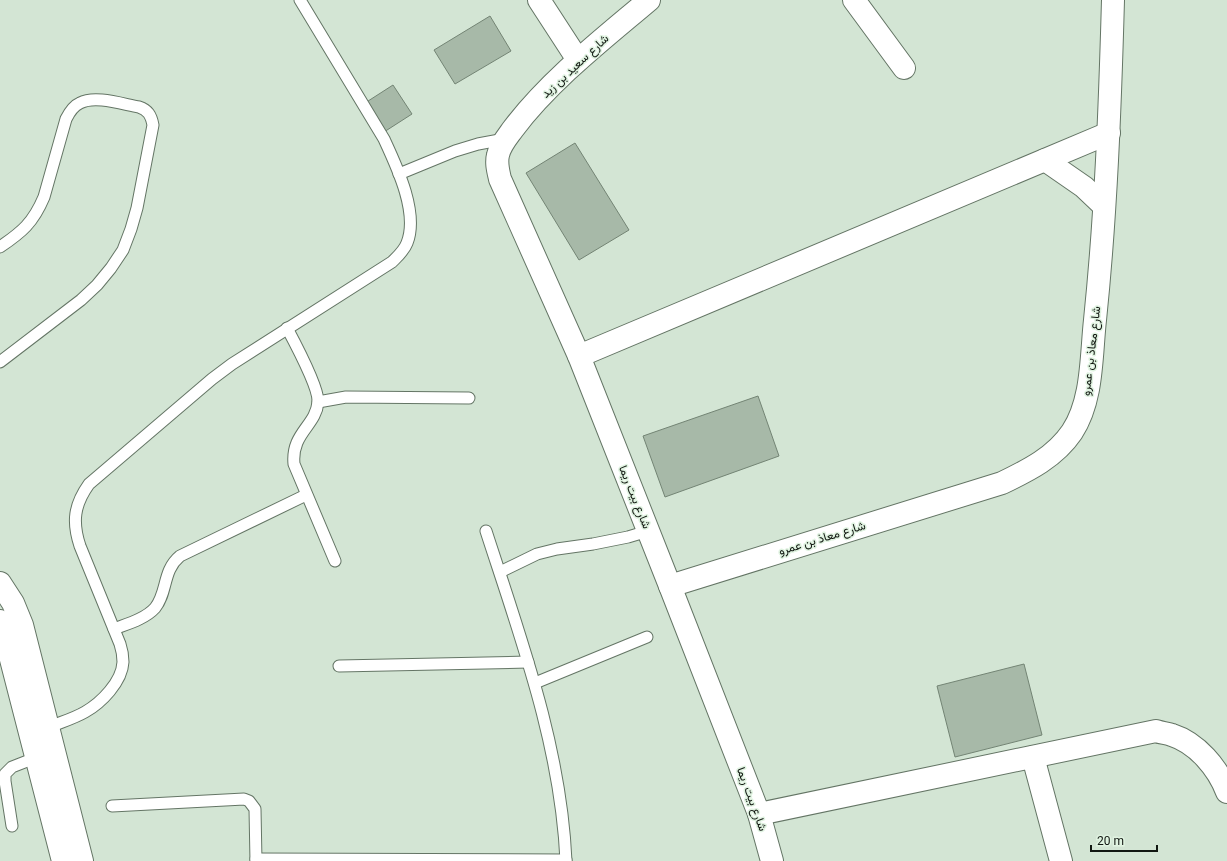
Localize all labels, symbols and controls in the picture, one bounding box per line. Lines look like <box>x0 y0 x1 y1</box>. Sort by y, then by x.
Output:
street label: شارع سعيد بن زيد <box>539 31 613 102</box>
street label: شارع معاذ بن عمرو <box>1079 305 1105 397</box>
street label: شارع بيت ريما <box>614 463 654 531</box>
street label: شارع معاذ بن عمرو <box>777 518 868 560</box>
street label: شارع بيت ريما <box>732 765 770 834</box>
scale bar <box>1091 827 1157 853</box>
text: 20 m <box>1097 834 1124 848</box>

